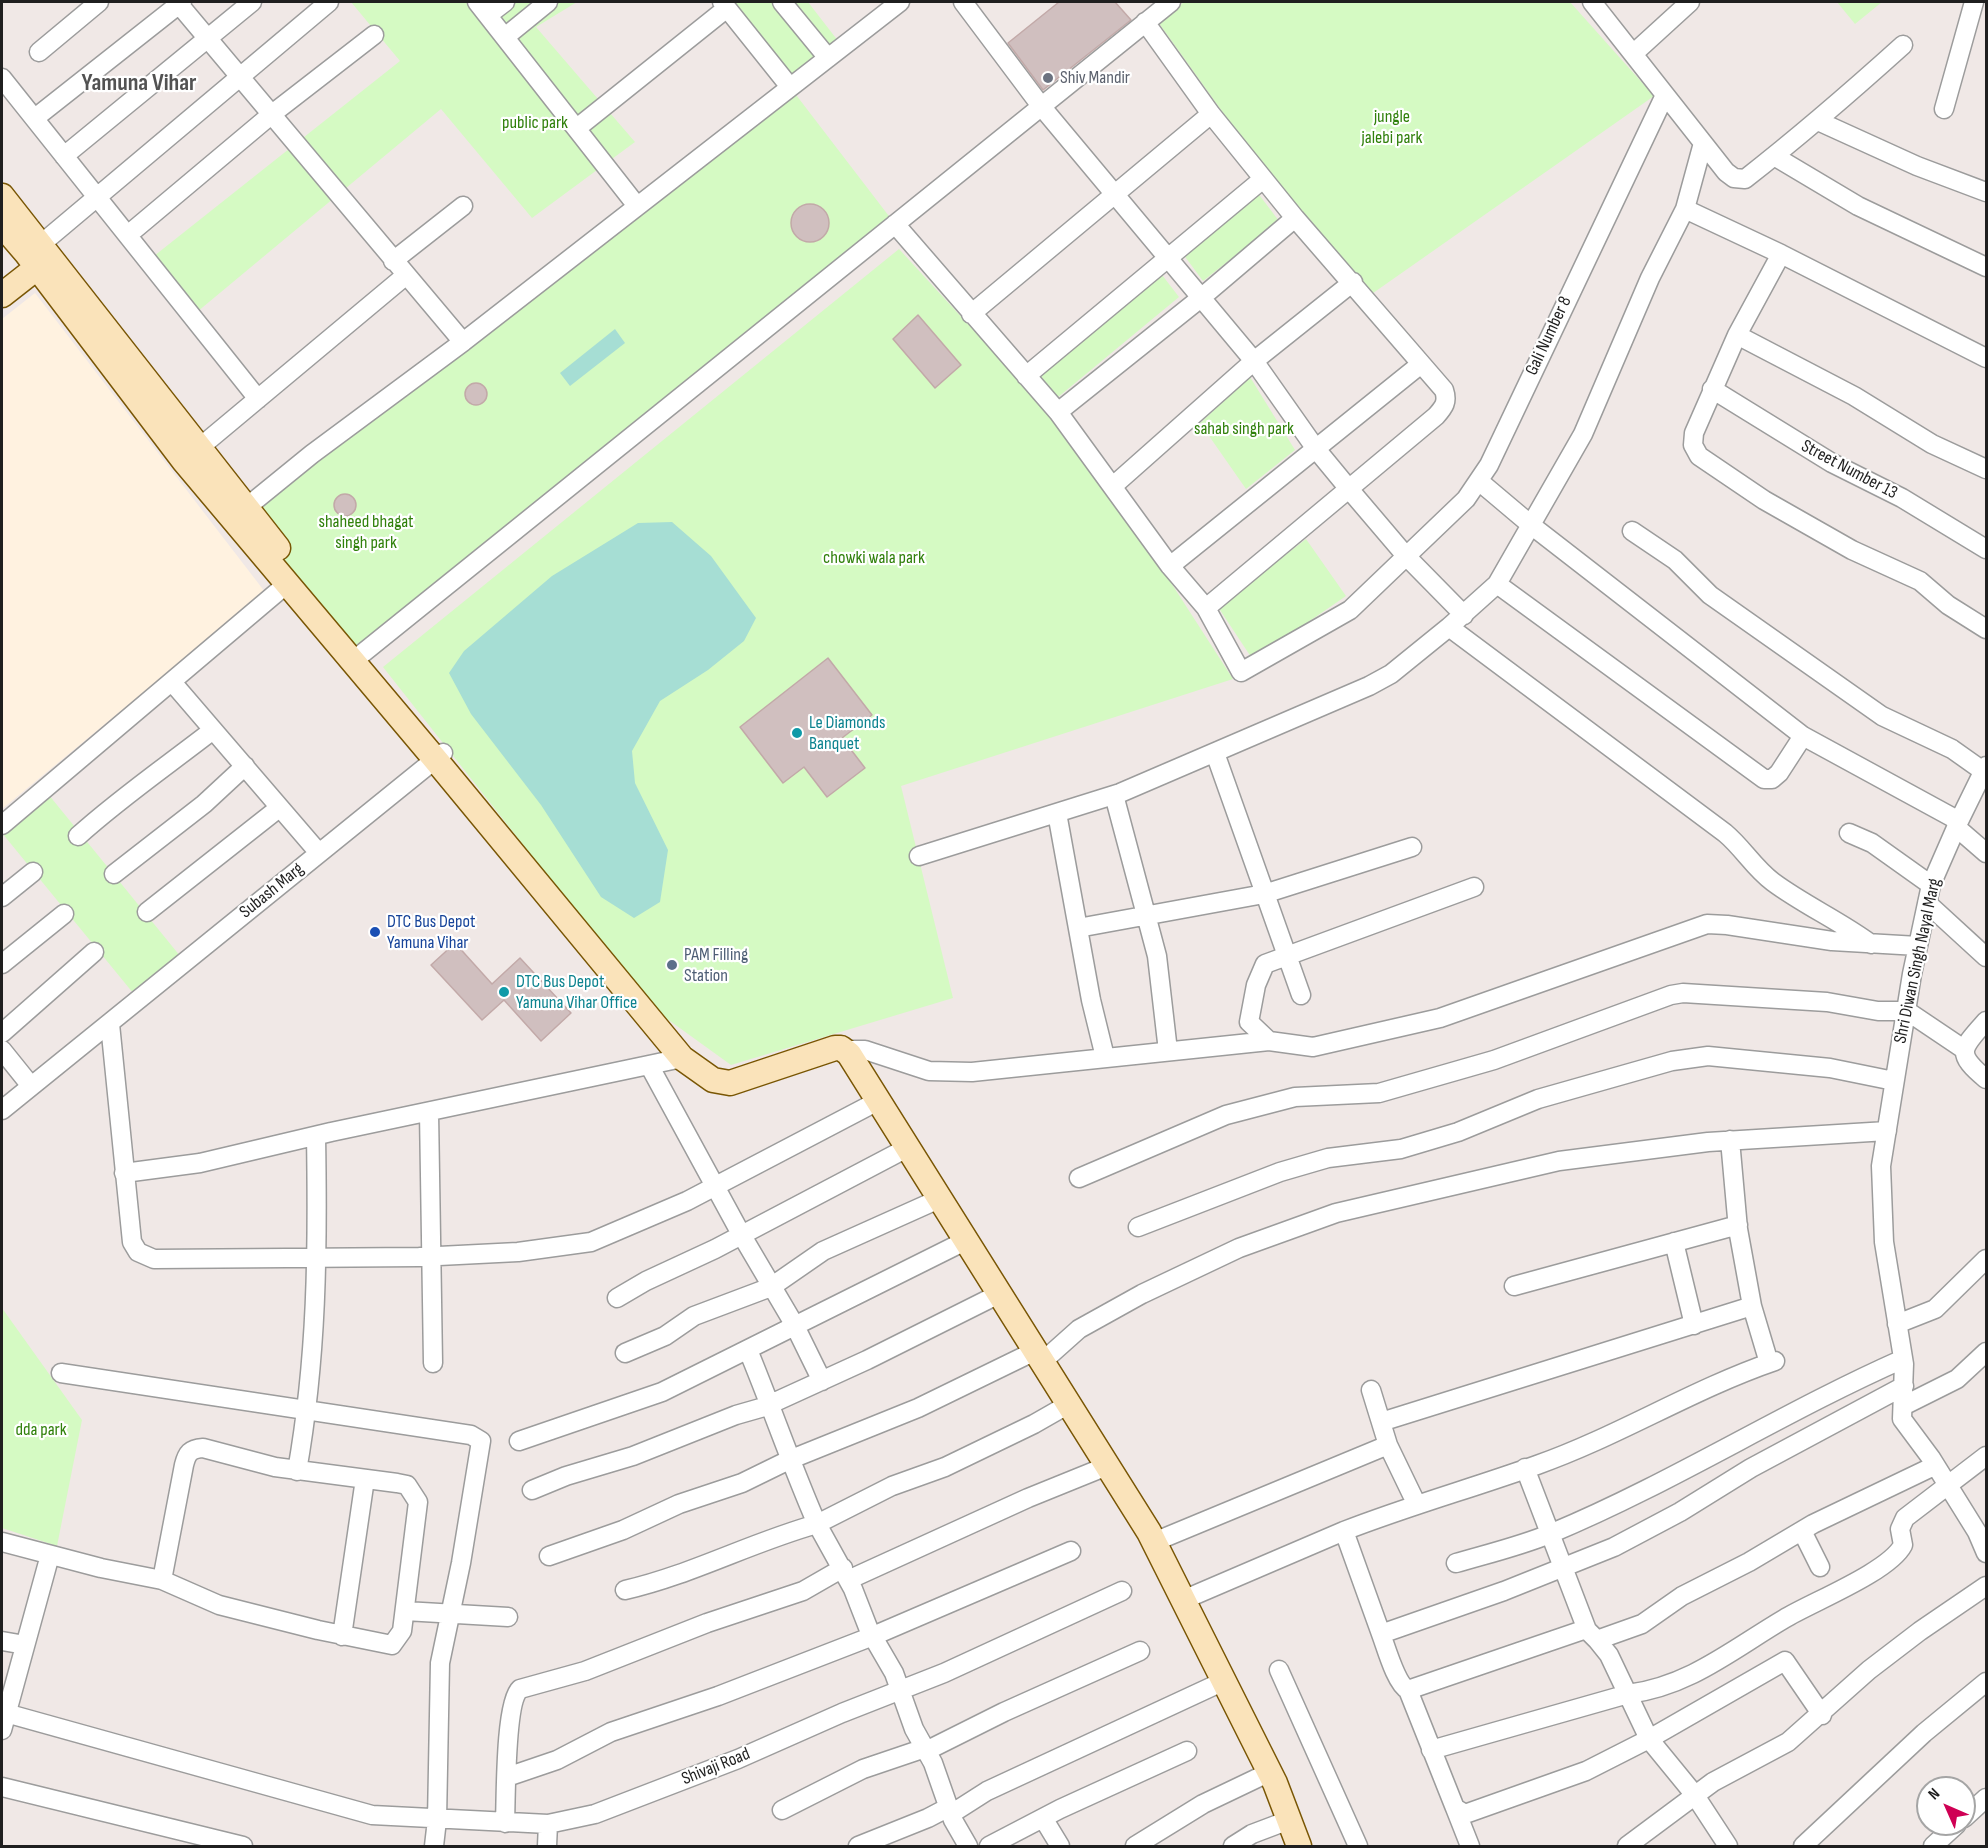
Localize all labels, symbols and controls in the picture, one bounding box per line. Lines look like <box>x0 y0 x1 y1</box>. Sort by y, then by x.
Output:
place label: Shiv Mandir <box>1060 67 1130 89</box>
district label: Yamuna Vihar <box>82 70 196 98</box>
marker: Shiv Mandir <box>1041 71 1055 85</box>
park label: jungle jalebi park <box>1362 106 1422 148</box>
park label: public park <box>502 112 568 134</box>
street label: Gali Number 8 <box>1521 293 1577 379</box>
park label: sahab singh park <box>1194 418 1294 440</box>
street label: Street Number 13 <box>1797 436 1901 504</box>
park label: shaheed bhagat singh park <box>318 511 414 554</box>
park label: chowki wala park <box>823 547 925 569</box>
place label: Le Diamonds Banquet <box>809 712 885 754</box>
marker: Le Diamonds Banquet <box>790 726 804 740</box>
street label: Subash Marg <box>236 859 308 923</box>
street label: Shri Diwan Singh Nayal Marg <box>1890 877 1946 1045</box>
place label: DTC Bus Depot Yamuna Vihar <box>387 911 476 954</box>
marker: DTC Bus Depot Yamuna Vihar <box>368 925 382 939</box>
place label: PAM Filling Station <box>684 944 748 986</box>
marker: PAM Filling Station <box>665 958 679 972</box>
place label: DTC Bus Depot Yamuna Vihar Office <box>516 971 637 1014</box>
marker: DTC Bus Depot Yamuna Vihar Office <box>497 985 511 999</box>
park label: dda park <box>15 1419 67 1441</box>
street label: Shivaji Road <box>679 1744 753 1790</box>
north arrow <box>1916 1776 1976 1836</box>
text: N <box>1925 1785 1944 1804</box>

